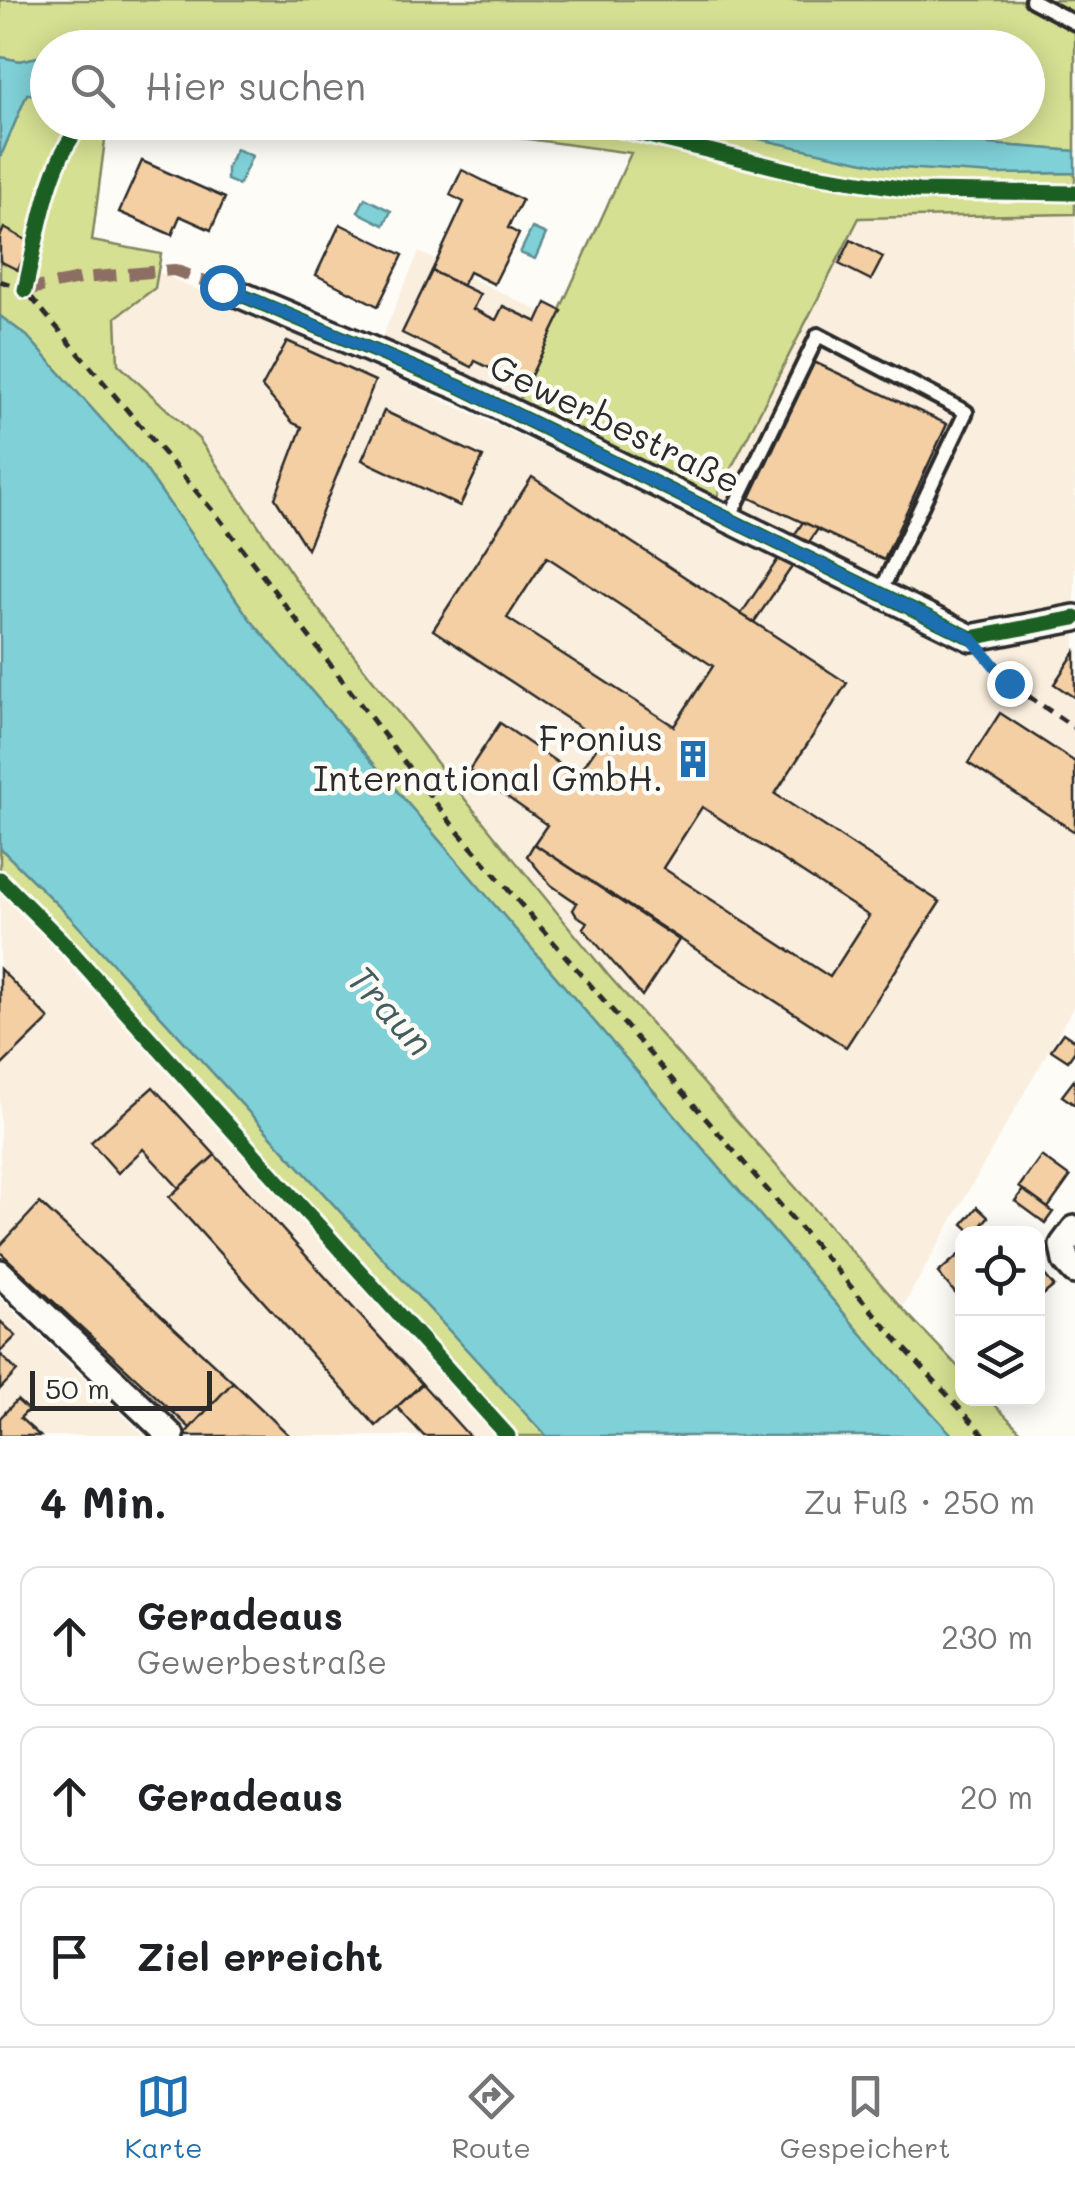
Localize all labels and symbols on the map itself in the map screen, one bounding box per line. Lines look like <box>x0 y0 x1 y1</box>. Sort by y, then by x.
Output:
route start <box>200 265 246 311</box>
street label: Gewerbestraße <box>483 342 749 503</box>
route end <box>987 661 1033 707</box>
place label: Fronius International GmbH. <box>313 714 663 800</box>
building icon: Fronius International GmbH. <box>672 738 714 780</box>
water label: Traun <box>338 954 445 1066</box>
scale bar <box>30 1366 212 1410</box>

